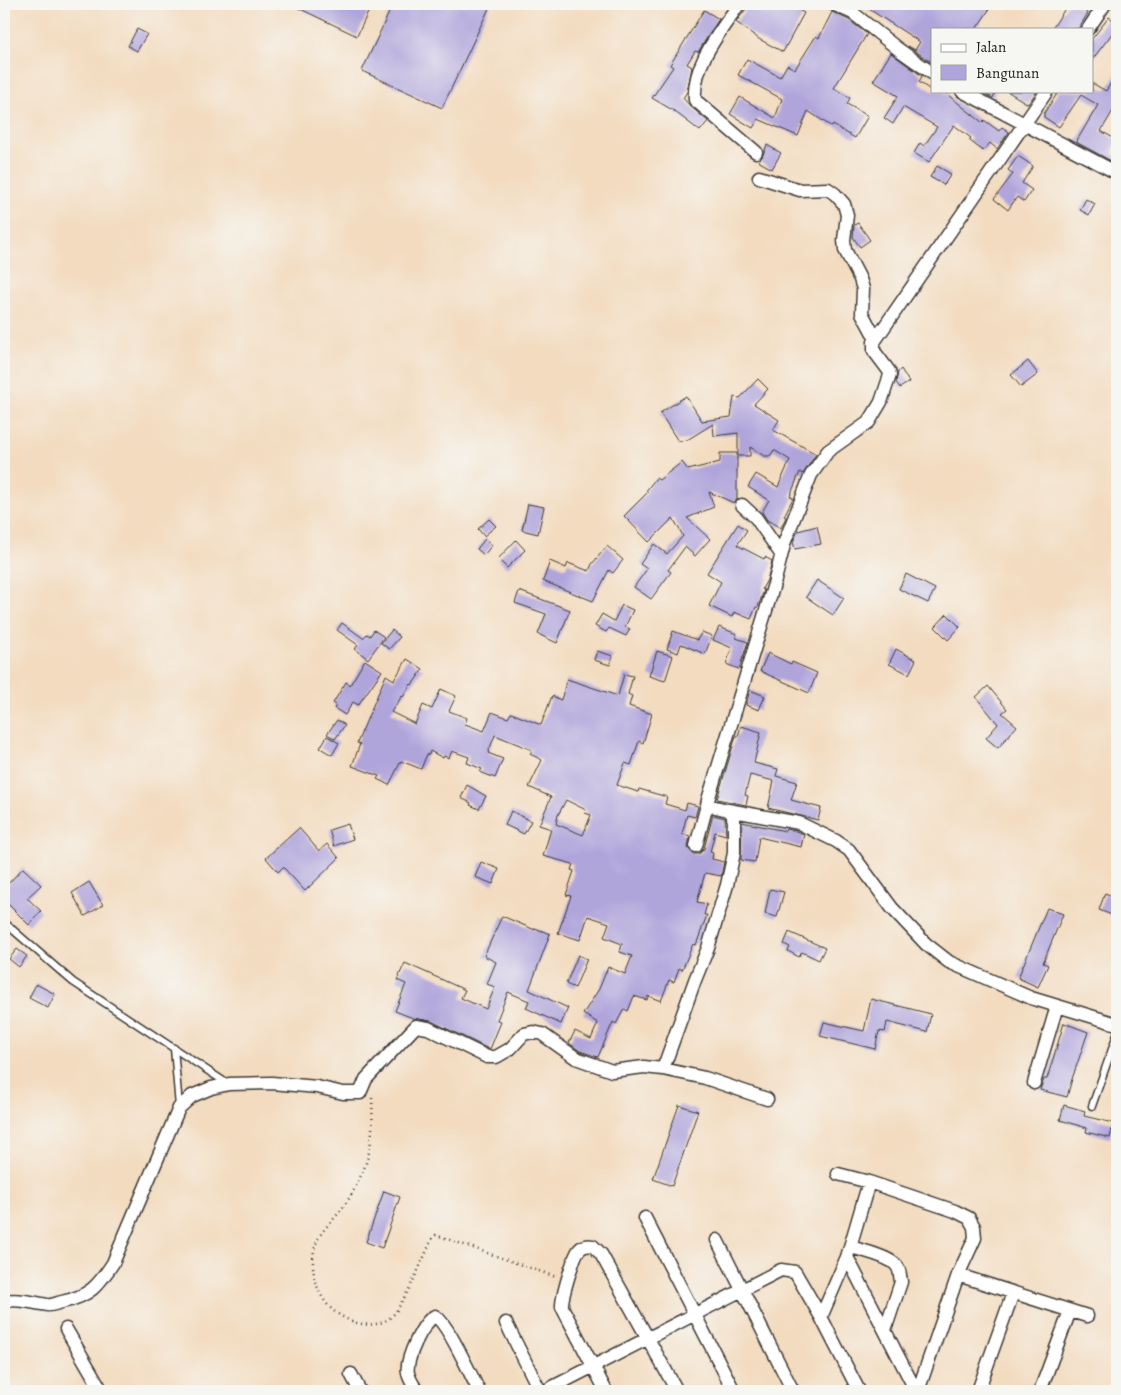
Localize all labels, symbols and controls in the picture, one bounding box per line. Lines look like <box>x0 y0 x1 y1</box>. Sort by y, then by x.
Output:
legend <box>931 28 1094 92</box>
text: Jalan <box>976 37 1006 57</box>
text: Bangunan <box>976 63 1039 83</box>

